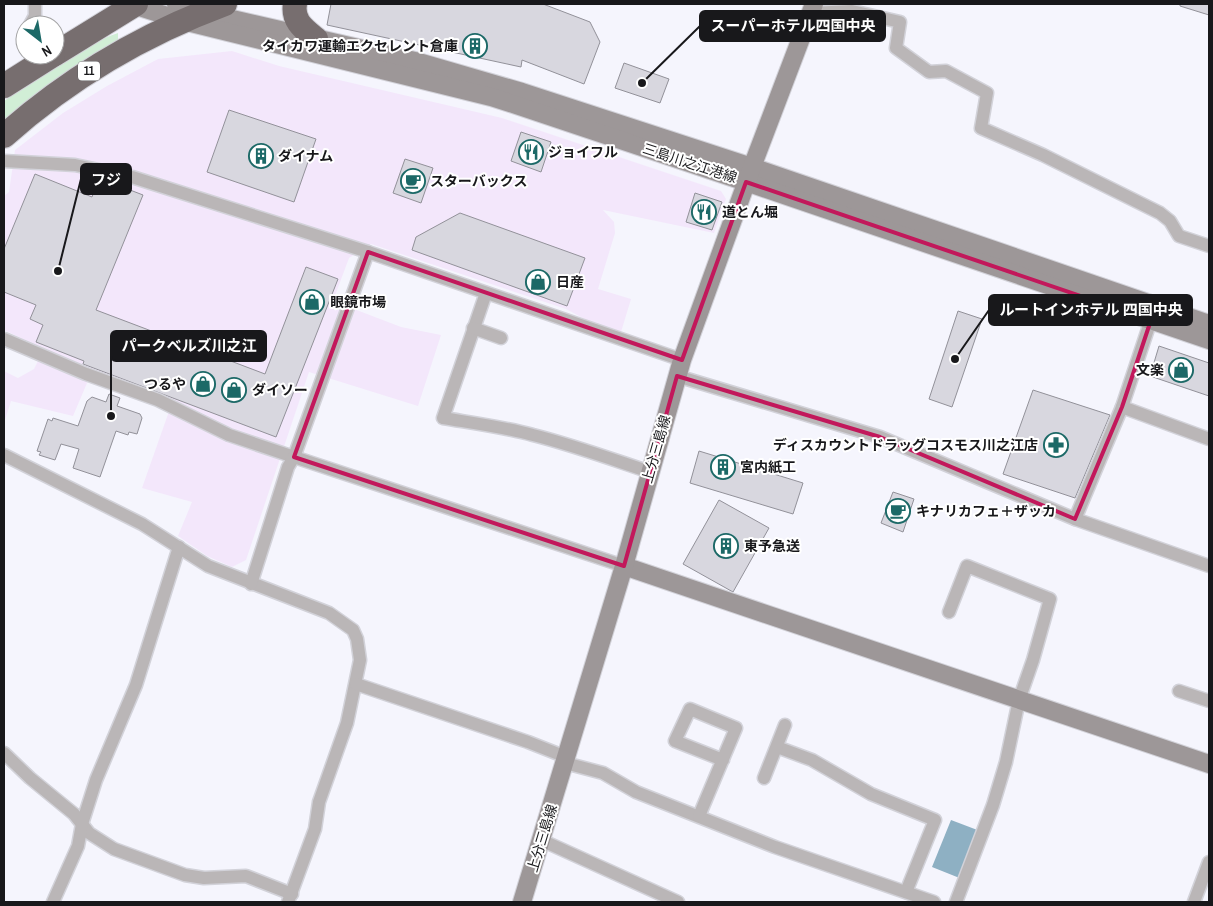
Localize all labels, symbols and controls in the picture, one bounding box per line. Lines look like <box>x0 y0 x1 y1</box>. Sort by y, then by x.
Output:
callout: スーパーホテル四国中央 <box>700 11 885 41</box>
north arrow <box>15 15 65 65</box>
text: スーパーホテル四国中央 <box>711 15 875 36</box>
building icon: タイカワ運輸エクセレント倉庫 <box>462 33 488 59</box>
place label: タイカワ運輸エクセレント倉庫 <box>262 37 458 55</box>
text: N <box>39 41 55 61</box>
road number: 11 <box>78 61 100 80</box>
restaurant icon: ジョイフル <box>518 139 544 165</box>
street label: 三島川之江港線 <box>641 139 739 187</box>
building icon: ダイナム <box>248 143 274 169</box>
place label: ジョイフル <box>548 143 618 161</box>
place label: ダイナム <box>278 147 333 165</box>
callout: フジ <box>81 164 131 194</box>
cafe icon: スターバックス <box>400 168 426 194</box>
text: フジ <box>91 169 121 190</box>
place label: スターバックス <box>430 172 527 190</box>
restaurant icon: 道とん堀 <box>691 199 717 225</box>
place label: 道とん堀 <box>722 203 778 221</box>
shop icon: 日産 <box>525 269 551 295</box>
place label: 日産 <box>556 273 584 291</box>
shop icon: 眼鏡市場 <box>299 289 325 315</box>
place label: 眼鏡市場 <box>330 293 386 311</box>
callout: ルートインホテル 四国中央 <box>989 295 1192 325</box>
text: ルートインホテル 四国中央 <box>999 299 1183 320</box>
callout: パークベルズ川之江 <box>111 331 266 361</box>
text: パークベルズ川之江 <box>121 335 257 356</box>
shop icon: 文楽 <box>1168 357 1194 383</box>
place label: 文楽 <box>1136 361 1164 379</box>
shop icon: つるや <box>190 371 216 397</box>
place label: つるや <box>144 375 186 393</box>
shop icon: ダイソー <box>221 377 247 403</box>
place label: ダイソー <box>252 381 308 399</box>
street label: 上分三島線 <box>638 413 674 485</box>
pharmacy icon: ディスカウントドラッグコスモス川之江店 <box>1043 432 1069 458</box>
place label: ディスカウントドラッグコスモス川之江店 <box>773 436 1038 454</box>
building icon: 宮内紙工 <box>710 454 736 480</box>
place label: 宮内紙工 <box>740 458 796 476</box>
cafe icon: キナリカフェ＋ザッカ <box>885 498 911 524</box>
place label: キナリカフェ＋ザッカ <box>916 502 1056 520</box>
building icon: 東予急送 <box>713 533 739 559</box>
place label: 東予急送 <box>744 537 800 555</box>
street label: 上分三島線 <box>523 802 561 874</box>

